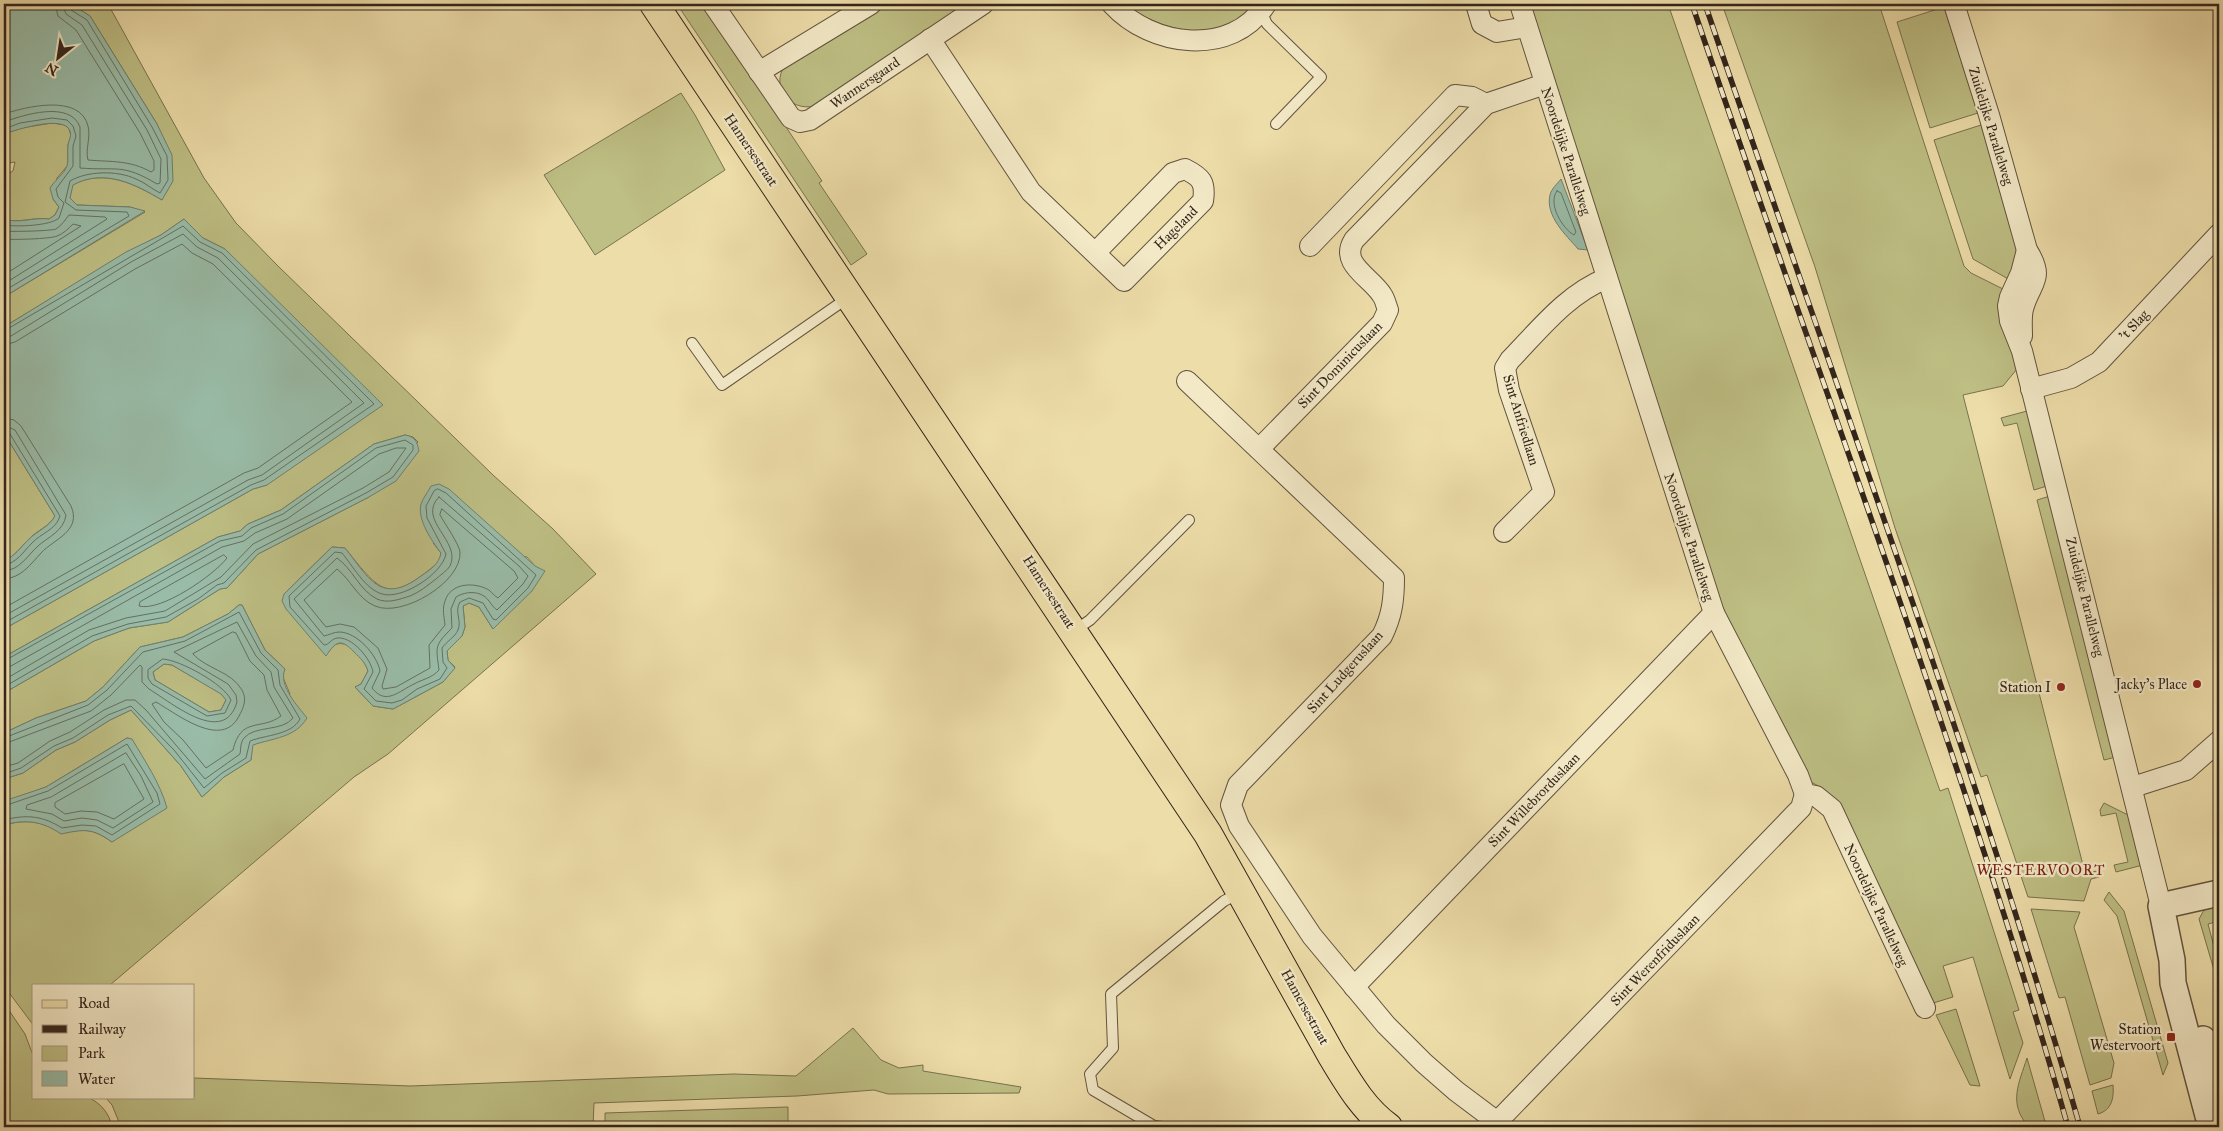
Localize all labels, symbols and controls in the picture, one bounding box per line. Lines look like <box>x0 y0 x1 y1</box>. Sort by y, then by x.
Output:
north arrow <box>32 32 82 82</box>
street label: Wannersgaard <box>827 53 903 113</box>
text: N <box>42 58 61 79</box>
street label: Zuidelijke Parallelweg <box>1965 65 2017 187</box>
street label: Noordelijke Parallelweg <box>1537 85 1595 218</box>
street label: Hamersestraat <box>721 110 782 190</box>
street label: Hageland <box>1151 203 1201 253</box>
street label: 't Slag <box>2116 306 2153 344</box>
street label: Sint Dominicuslaan <box>1294 318 1386 412</box>
street label: Sint Anfriedlaan <box>1499 372 1543 468</box>
street label: Noordelijke Parallelweg <box>1660 471 1718 604</box>
street label: Zuidelijke Parallelweg <box>2062 536 2108 659</box>
street label: Hamersestraat <box>1019 552 1079 632</box>
street label: Sint Ludgeruslaan <box>1303 627 1387 717</box>
place label: Jacky's Place <box>2114 676 2187 694</box>
marker: Jacky's Place <box>2191 678 2203 690</box>
place label: Station I <box>2000 679 2051 696</box>
marker: Station I <box>2055 681 2067 693</box>
street label: Sint Willebrorduslaan <box>1485 749 1584 851</box>
street label: Noordelijke Parallelweg <box>1840 841 1912 969</box>
district label: WESTERVOORT <box>1977 861 2105 879</box>
street label: Sint Werenfriduslaan <box>1607 910 1703 1009</box>
street label: Hamersestraat <box>1277 966 1333 1048</box>
legend <box>32 984 195 1098</box>
text: Road <box>78 994 110 1012</box>
text: Railway <box>78 1020 127 1038</box>
place label: Station Westervoort <box>2090 1021 2161 1054</box>
marker: Station Westervoort <box>2165 1031 2177 1043</box>
text: Park <box>78 1044 105 1062</box>
text: Water <box>78 1070 115 1088</box>

